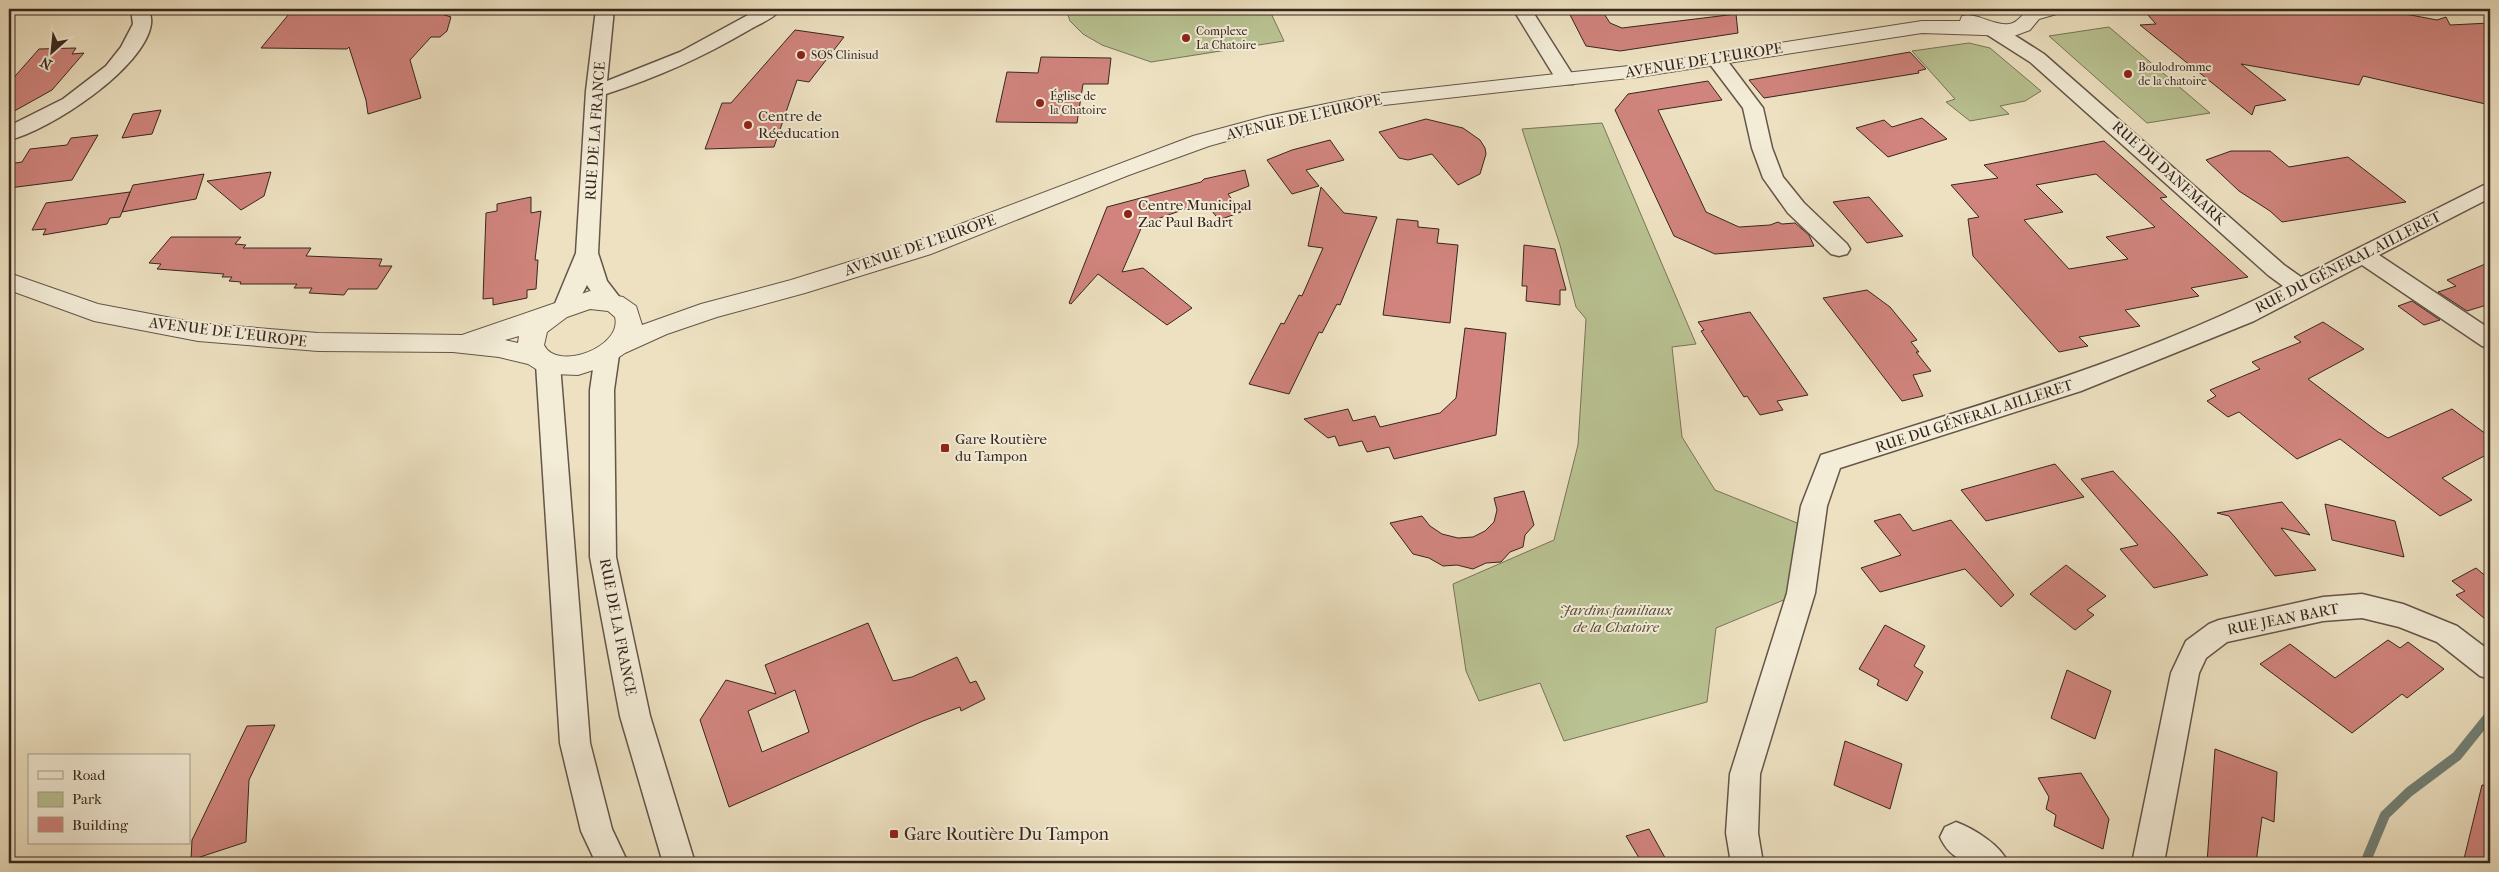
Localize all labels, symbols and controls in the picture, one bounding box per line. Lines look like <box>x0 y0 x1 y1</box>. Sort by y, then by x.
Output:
place label: Complexe La Chatoire <box>1196 24 1257 52</box>
north arrow <box>28 28 78 78</box>
marker: Complexe La Chatoire <box>1180 32 1192 44</box>
street label: AVENUE DE L'EUROPE <box>1623 39 1784 81</box>
place label: SOS Clinisud <box>811 48 879 62</box>
marker: SOS Clinisud <box>795 49 807 61</box>
text: N <box>37 53 55 73</box>
place label: Boulodromme de la chatoire <box>2138 60 2211 88</box>
street label: RUE DE LA FRANCE <box>581 61 609 201</box>
marker: Boulodromme de la chatoire <box>2122 68 2134 80</box>
place label: Église de la Chatoire <box>1049 88 1107 117</box>
street label: AVENUE DE L'EUROPE <box>1223 90 1384 144</box>
marker: Église de la Chatoire <box>1034 97 1046 109</box>
place label: Centre de Réeducation <box>758 107 840 142</box>
street label: RUE DU DANEMARK <box>2108 117 2230 230</box>
marker: Centre de Réeducation <box>742 119 754 131</box>
place label: Centre Municipal Zac Paul Badrt <box>1138 196 1252 231</box>
street label: RUE DU GÉNERAL AILLERET <box>2252 207 2445 317</box>
marker: Centre Municipal Zac Paul Badrt <box>1122 208 1134 220</box>
street label: AVENUE DE L'EUROPE <box>841 211 998 280</box>
street label: AVENUE DE L'EUROPE <box>147 313 308 351</box>
street label: RUE DU GÉNERAL AILLERET <box>1873 375 2076 456</box>
place label: Gare Routière du Tampon <box>955 430 1047 465</box>
marker: Gare Routière du Tampon <box>939 442 951 454</box>
street label: RUE DE LA FRANCE <box>596 557 640 697</box>
street label: RUE JEAN BART <box>2226 599 2341 639</box>
park label: Jardins familiaux de la Chatoire <box>1560 601 1673 636</box>
legend <box>28 754 190 844</box>
text: Road <box>72 766 106 784</box>
text: Park <box>72 790 102 808</box>
text: Building <box>72 816 129 834</box>
place label: Gare Routière Du Tampon <box>904 824 1110 845</box>
marker: Gare Routière Du Tampon <box>888 828 900 840</box>

